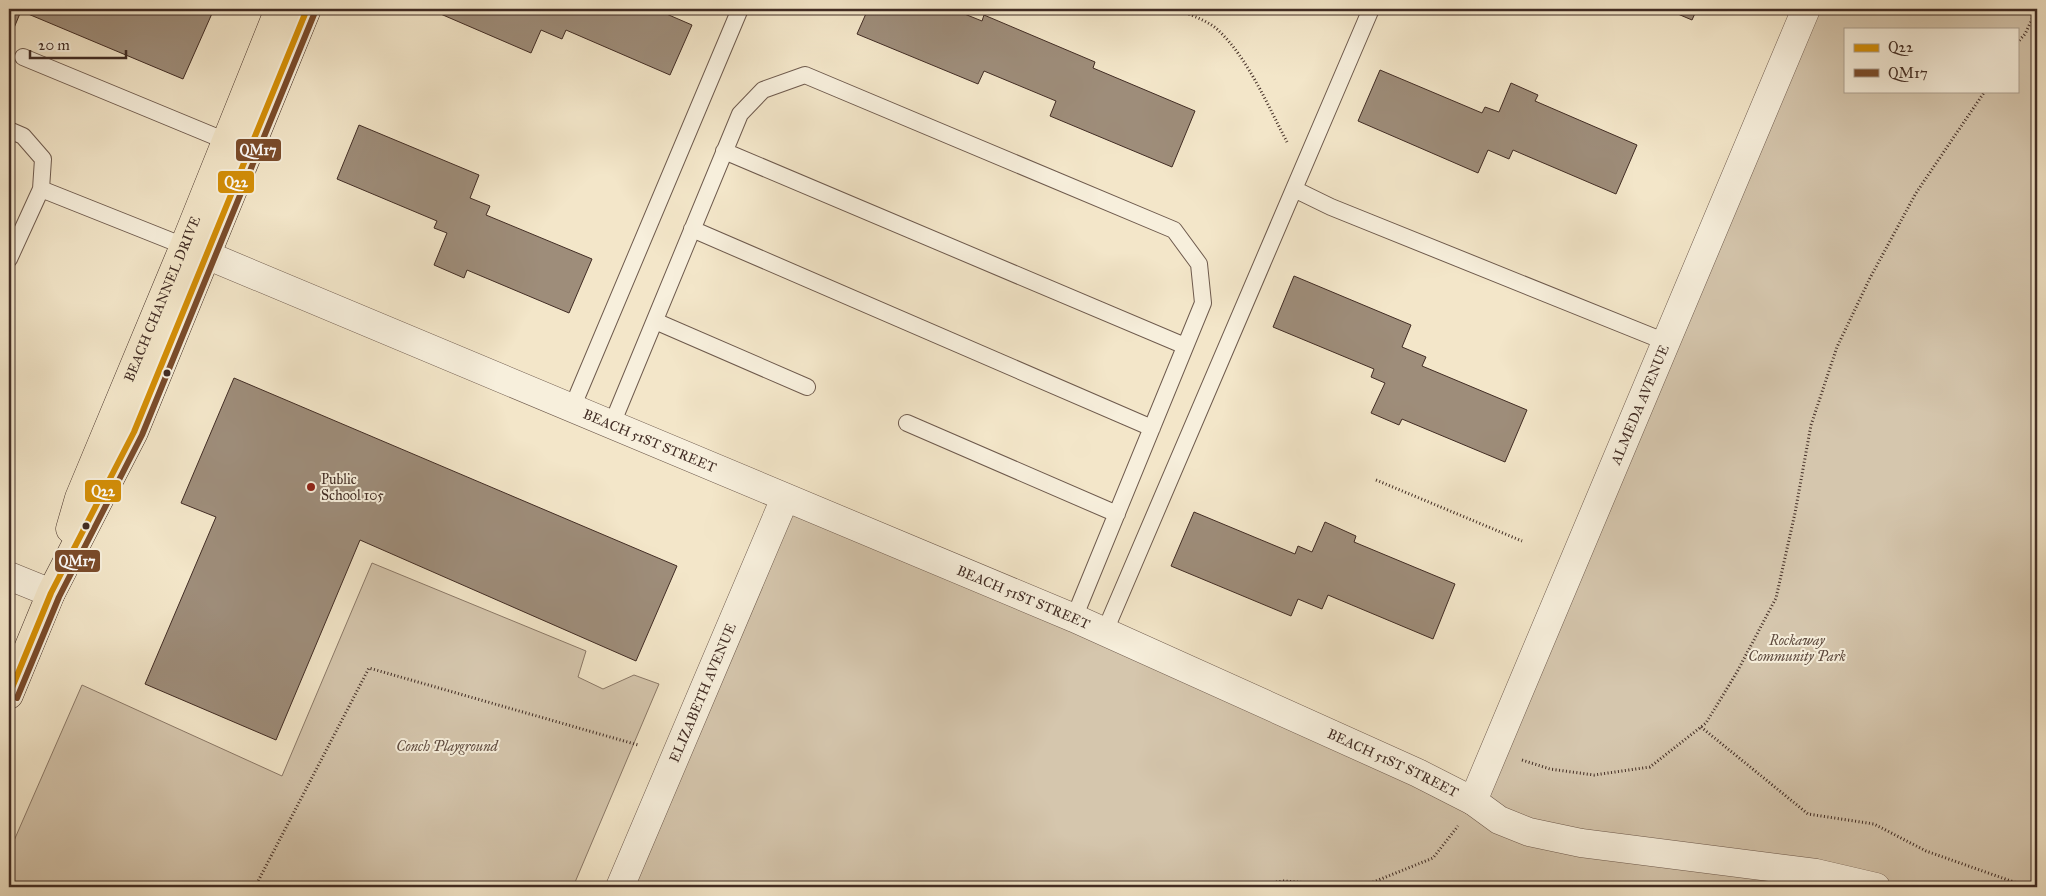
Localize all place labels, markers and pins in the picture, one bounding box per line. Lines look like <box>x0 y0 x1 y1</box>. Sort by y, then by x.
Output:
unlabelled marker <box>162 368 172 378</box>
place label: Public School 105 <box>321 471 384 504</box>
marker: Public School 105 <box>305 481 317 493</box>
unlabelled marker <box>81 521 91 531</box>

